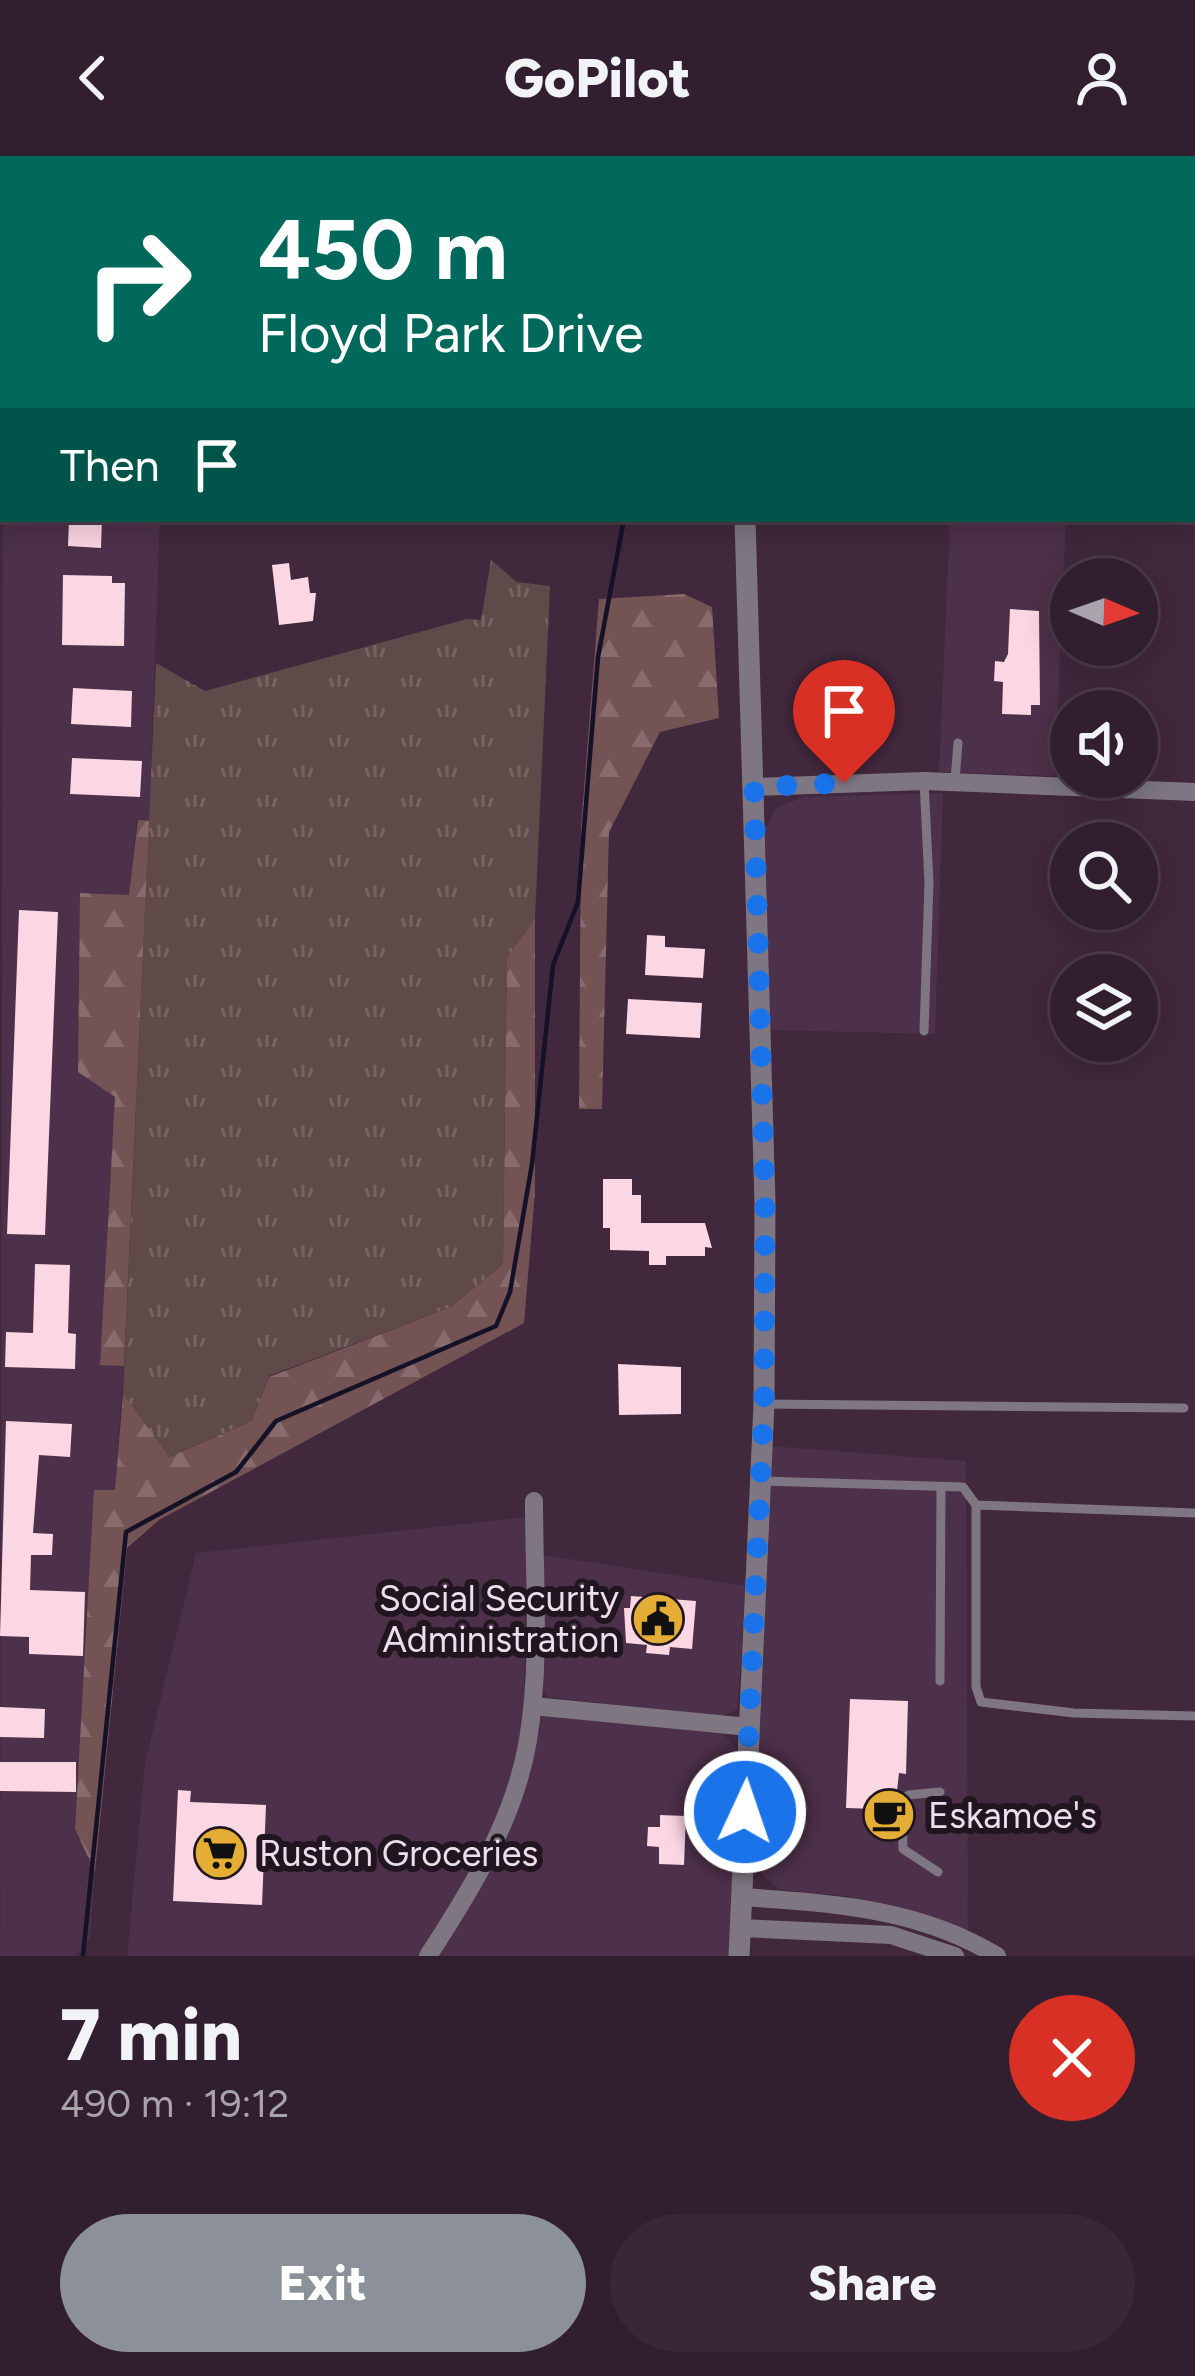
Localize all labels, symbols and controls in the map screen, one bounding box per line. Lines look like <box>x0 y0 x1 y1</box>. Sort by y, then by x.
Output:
icon: back <box>60 45 126 111</box>
icon: person <box>1069 45 1135 111</box>
text: GoPilot <box>504 46 691 111</box>
text: 450 m <box>258 199 508 300</box>
icon: right <box>60 204 216 360</box>
text: Floyd Park Drive <box>258 301 643 366</box>
icon: arrive <box>184 432 250 498</box>
text: Then <box>60 438 160 492</box>
north arrow <box>1050 558 1158 666</box>
map controls <box>1050 558 1158 1062</box>
pin <box>793 660 895 783</box>
icon: arrive <box>811 678 877 744</box>
button: sound <box>1050 690 1158 798</box>
button: search <box>1050 822 1158 930</box>
button: layers <box>1050 954 1158 1062</box>
place label: Social Security Administration <box>379 1577 619 1661</box>
public building icon: Social Security Administration <box>630 1591 686 1647</box>
position arrow <box>682 1749 808 1875</box>
cafe icon: Eskamoe's <box>861 1787 917 1843</box>
place label: Eskamoe's <box>928 1794 1097 1837</box>
supermarket icon: Ruston Groceries <box>192 1825 248 1881</box>
place label: Ruston Groceries <box>259 1832 538 1875</box>
text: 7 min <box>60 1992 242 2078</box>
button: close <box>1009 1995 1135 2121</box>
text: 490 m · 19:12 <box>60 2080 289 2127</box>
button: Exit <box>60 2214 586 2352</box>
button: Share <box>610 2214 1135 2352</box>

